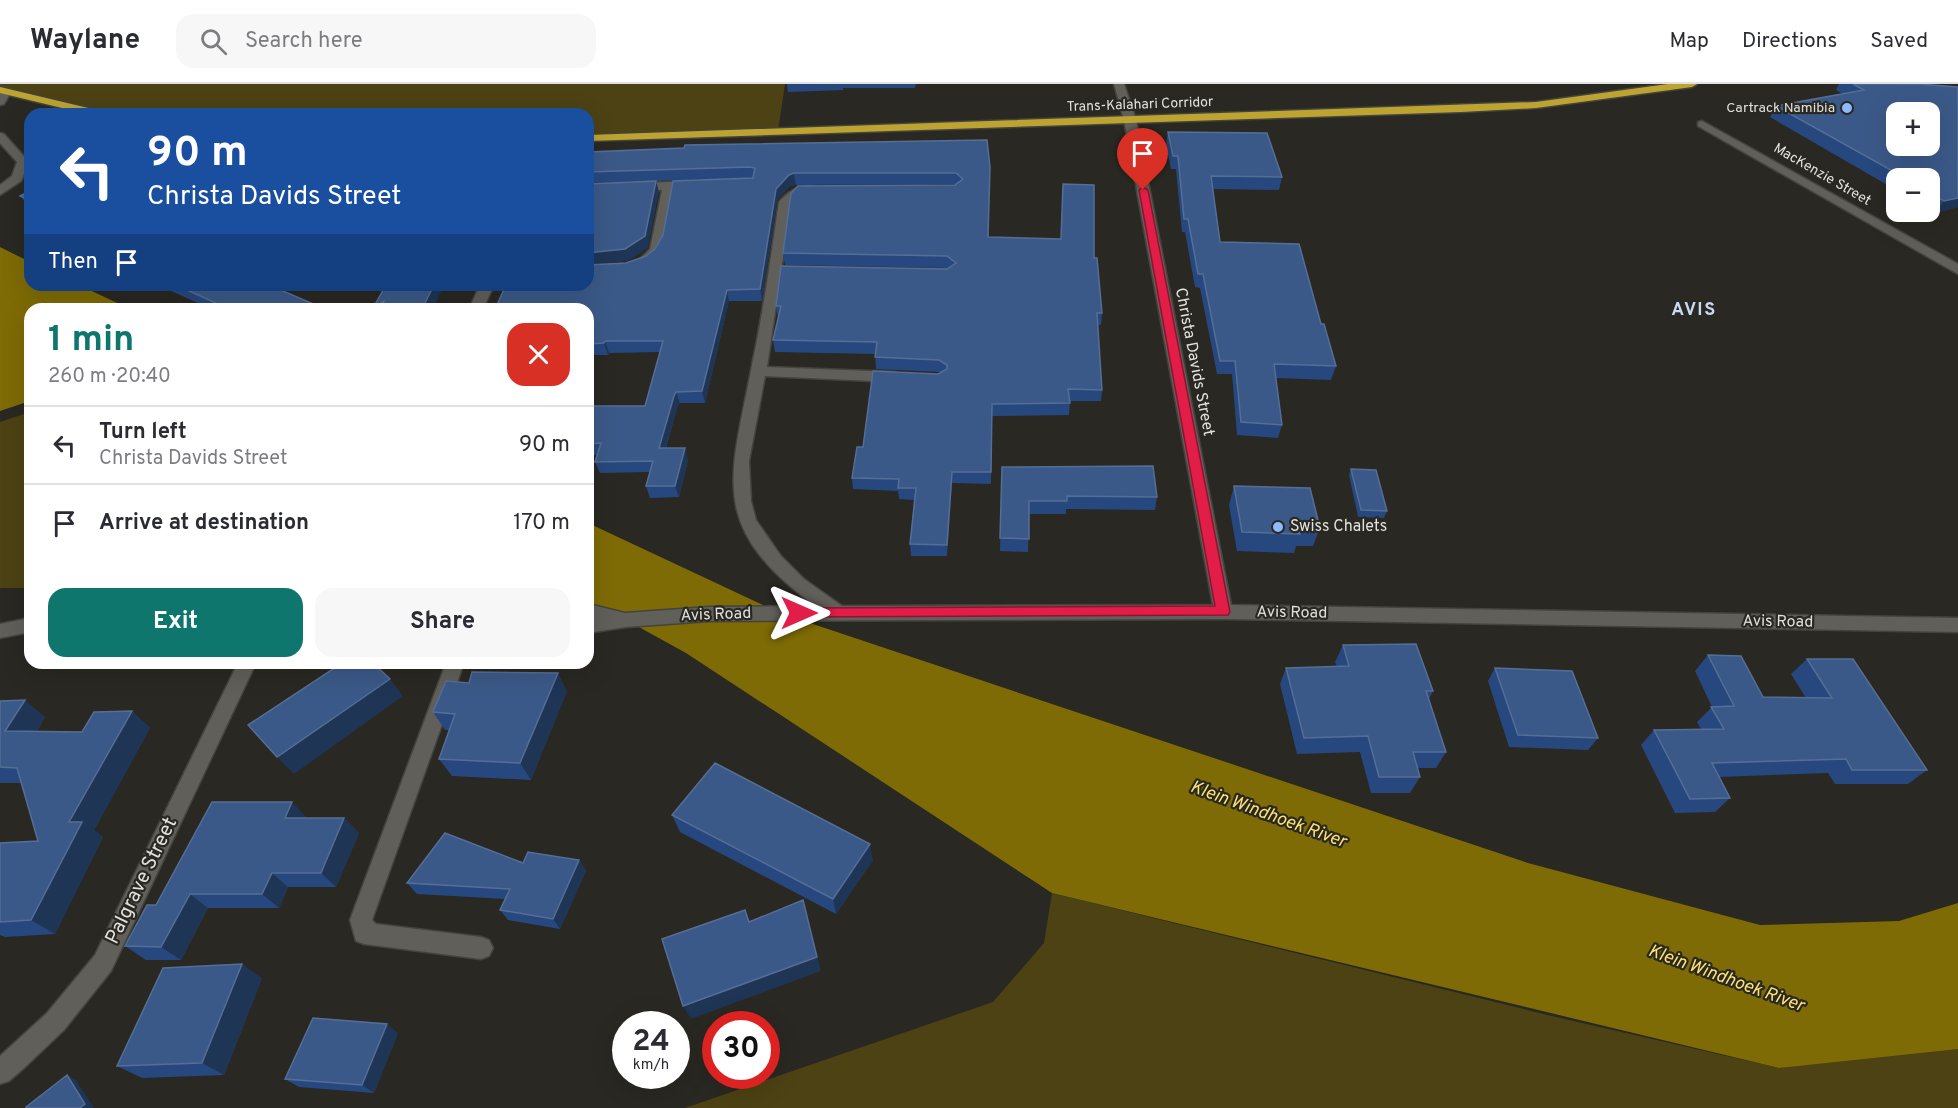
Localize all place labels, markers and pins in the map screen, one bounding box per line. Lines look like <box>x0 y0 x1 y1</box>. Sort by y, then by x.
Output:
place label: Cartrack Namibia <box>1726 100 1835 117</box>
marker: Cartrack Namibia <box>1840 101 1854 115</box>
pin <box>1117 128 1168 190</box>
place label: Swiss Chalets <box>1290 517 1387 537</box>
marker: Swiss Chalets <box>1271 520 1285 534</box>

